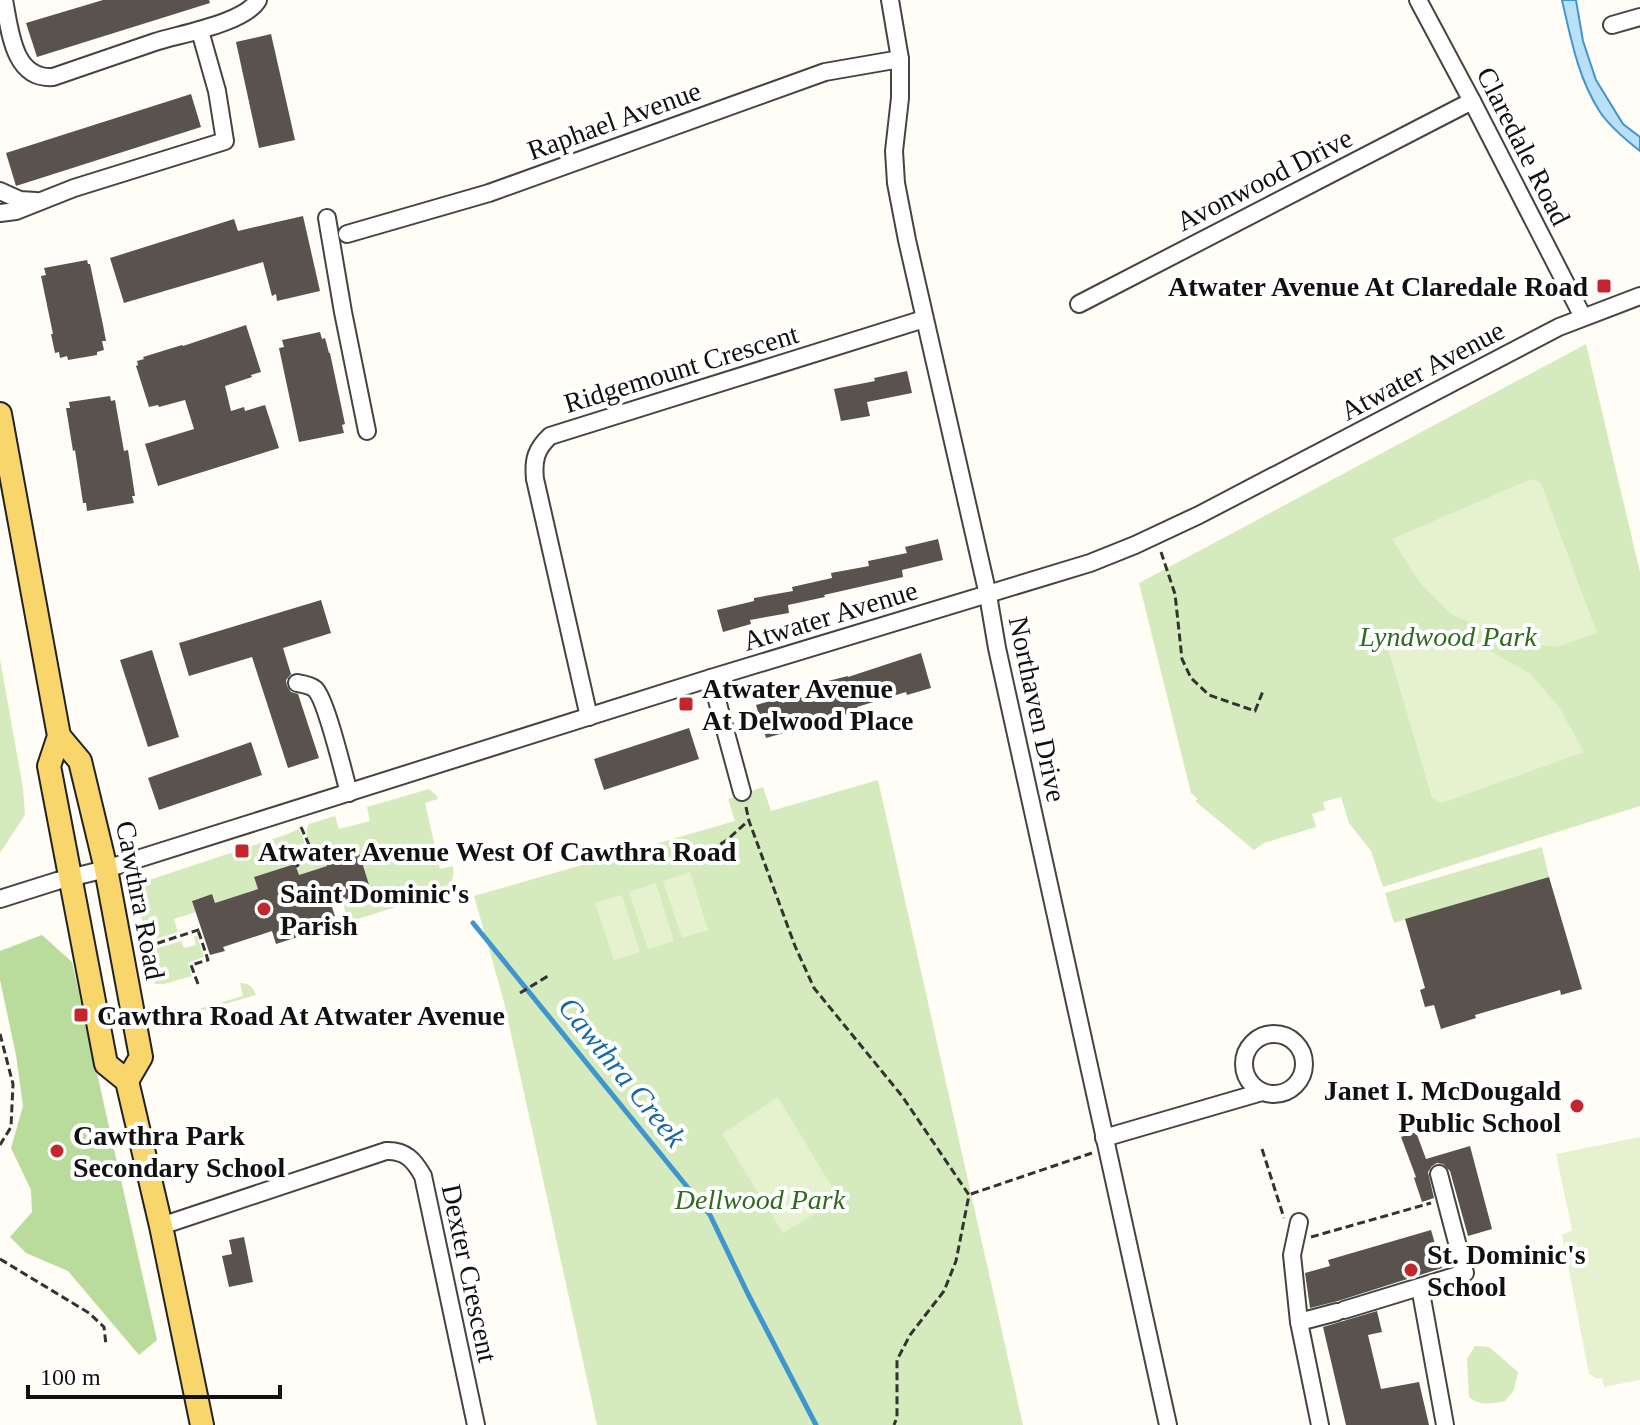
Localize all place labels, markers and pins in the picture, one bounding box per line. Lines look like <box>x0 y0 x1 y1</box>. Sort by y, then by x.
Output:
place label: Atwater Avenue At Claredale Road <box>1168 271 1588 302</box>
marker: Atwater Avenue At Claredale Road <box>1595 277 1613 295</box>
place label: Atwater Avenue At Delwood Place <box>702 673 914 736</box>
marker: Atwater Avenue At Delwood Place <box>677 695 695 713</box>
place label: Atwater Avenue West Of Cawthra Road <box>258 836 737 867</box>
marker: Atwater Avenue West Of Cawthra Road <box>233 842 251 860</box>
place label: Saint Dominic's Parish <box>280 878 469 941</box>
marker: Saint Dominic's Parish <box>255 900 273 918</box>
place label: Cawthra Road At Atwater Avenue <box>97 1000 505 1031</box>
marker: Cawthra Road At Atwater Avenue <box>72 1006 90 1024</box>
place label: Janet I. McDougald Public School <box>1324 1075 1561 1138</box>
marker: Janet I. McDougald Public School <box>1568 1097 1586 1115</box>
place label: Cawthra Park Secondary School <box>73 1120 286 1183</box>
marker: Cawthra Park Secondary School <box>48 1142 66 1160</box>
place label: St. Dominic's School <box>1427 1239 1586 1302</box>
marker: St. Dominic's School <box>1402 1261 1420 1279</box>

